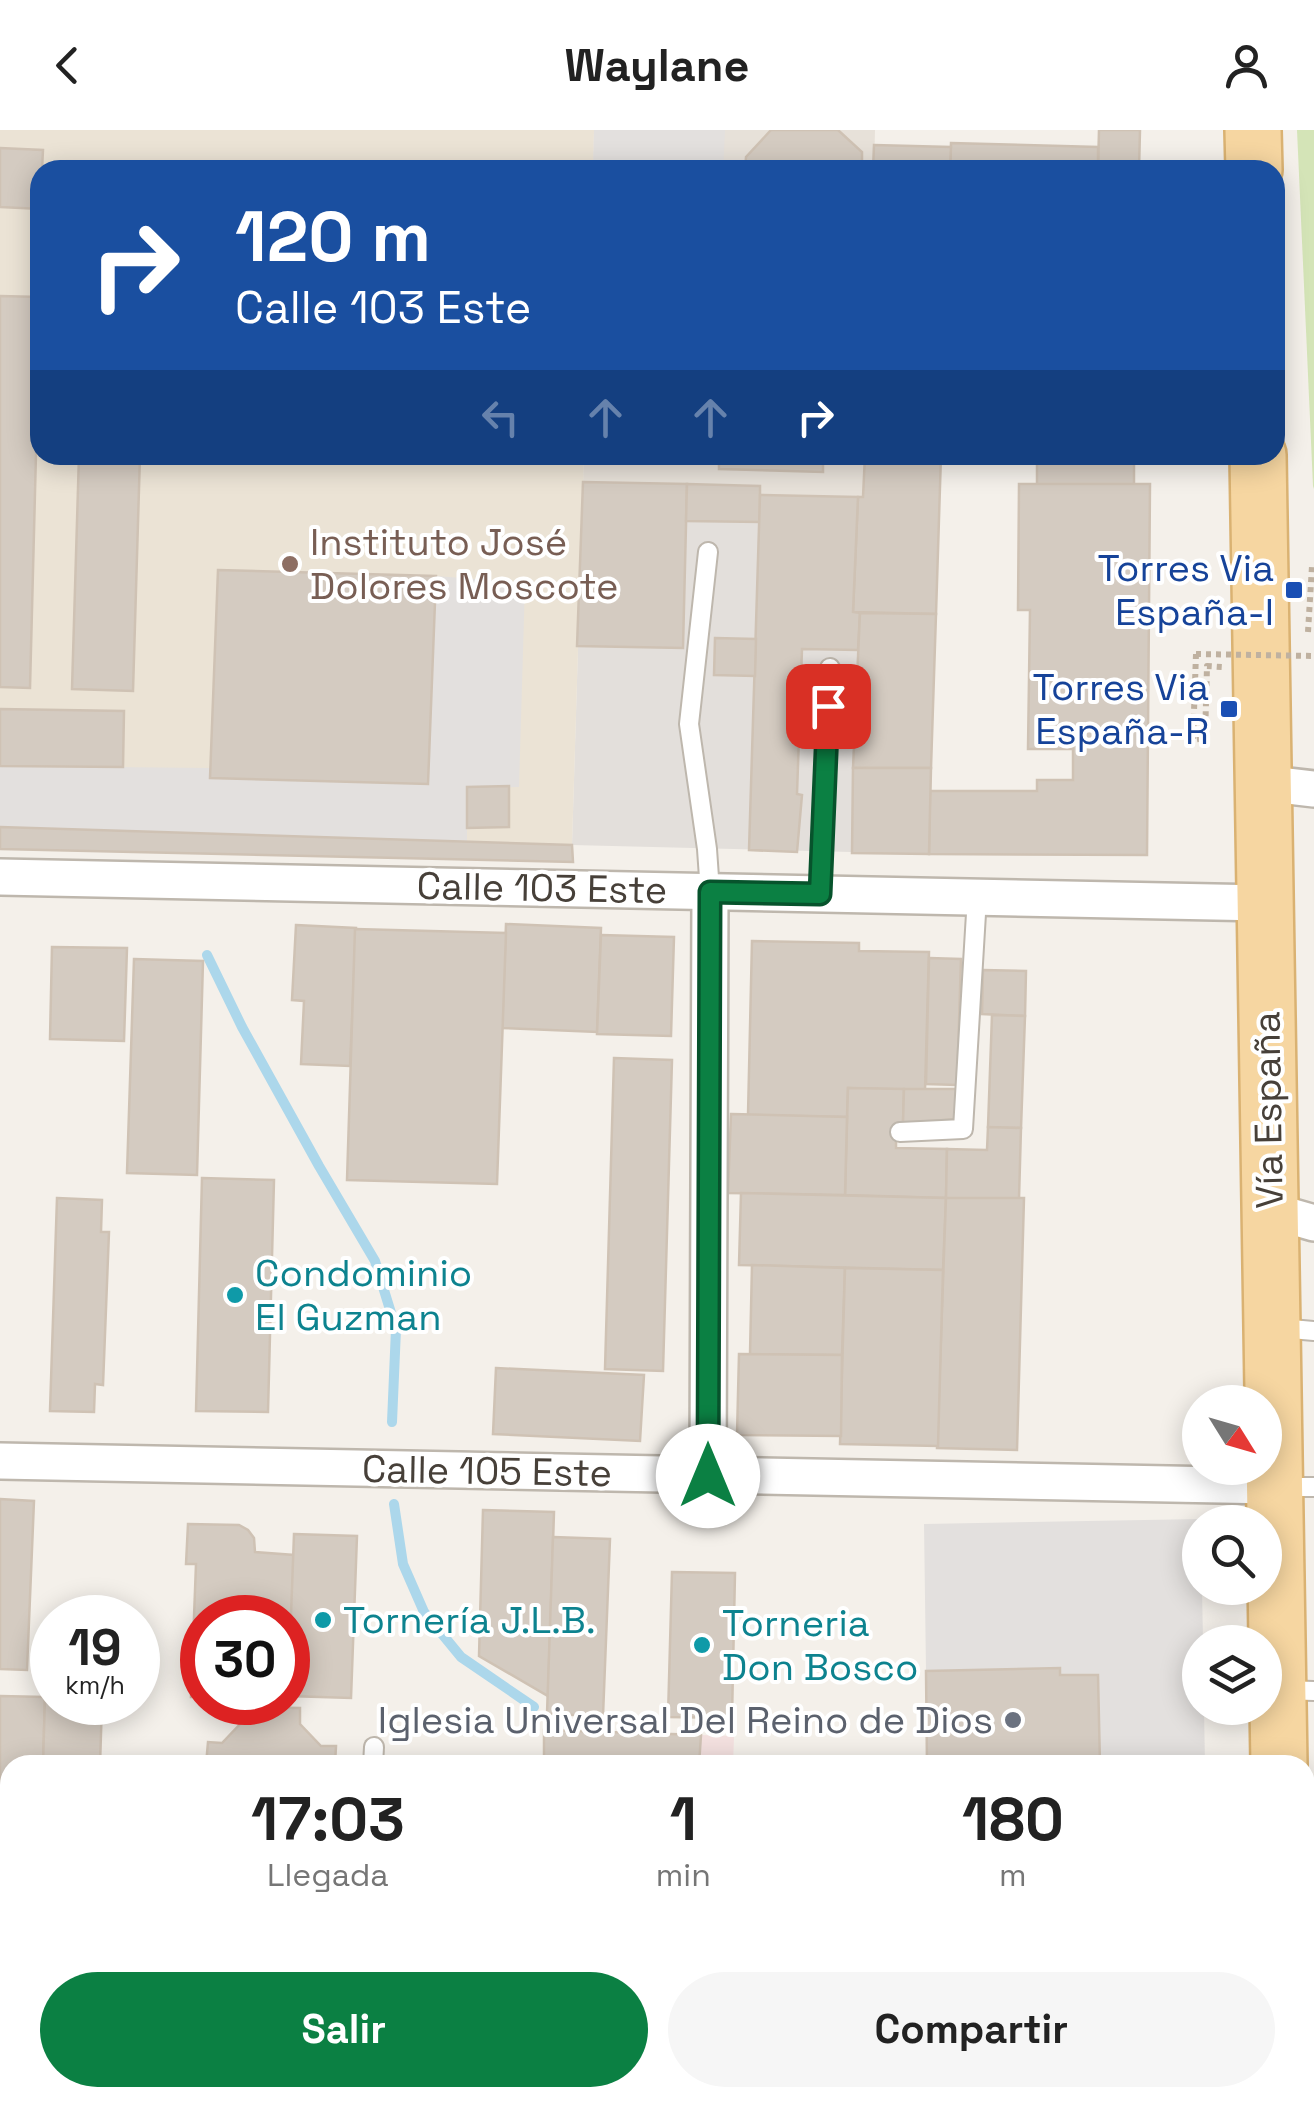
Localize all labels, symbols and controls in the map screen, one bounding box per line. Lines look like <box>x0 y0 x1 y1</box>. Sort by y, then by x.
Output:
text: Waylane <box>565 37 749 94</box>
icon: back <box>40 38 95 93</box>
icon: person <box>1219 38 1274 93</box>
text: 120 m <box>235 192 431 281</box>
icon: right <box>70 200 200 330</box>
text: Calle 103 Este <box>235 279 532 336</box>
icon: left <box>473 390 528 445</box>
icon: ahead <box>578 390 633 445</box>
icon: ahead <box>683 390 738 445</box>
icon: right <box>788 390 843 445</box>
place label: Instituto José Dolores Moscote <box>310 518 619 610</box>
place label: Torres Via España-I <box>1098 544 1274 636</box>
marker: Instituto José Dolores Moscote <box>279 553 301 575</box>
marker: Torres Via España-I <box>1283 579 1305 601</box>
place label: Torres Via España-R <box>1033 663 1209 755</box>
pin <box>786 664 871 749</box>
icon: arrive <box>801 679 856 734</box>
marker: Torres Via España-R <box>1218 698 1240 720</box>
street label: Calle 103 Este <box>416 862 668 914</box>
street label: Vía España <box>1242 1011 1294 1209</box>
place label: Condominio El Guzman <box>255 1249 472 1341</box>
marker: Condominio El Guzman <box>224 1284 246 1306</box>
north arrow <box>1182 1385 1282 1485</box>
map controls <box>1182 1385 1282 1725</box>
position arrow <box>656 1424 760 1528</box>
street label: Calle 105 Este <box>362 1445 612 1497</box>
button: search <box>1182 1505 1282 1605</box>
speed limit sign: 30 <box>180 1595 310 1725</box>
place label: Tornería J.L.B. <box>343 1596 596 1644</box>
place label: Torneria Don Bosco <box>722 1599 919 1691</box>
marker: Tornería J.L.B. <box>312 1609 334 1631</box>
text: 19 <box>68 1616 122 1680</box>
button: layers <box>1182 1625 1282 1725</box>
marker: Torneria Don Bosco <box>691 1634 713 1656</box>
text: km/h <box>65 1669 125 1701</box>
place label: Iglesia Universal Del Reino de Dios <box>378 1696 993 1744</box>
marker: Iglesia Universal Del Reino de Dios <box>1002 1709 1024 1731</box>
text: 17:03 <box>251 1781 405 1858</box>
text: 1 <box>670 1781 697 1858</box>
text: 180 <box>962 1781 1064 1858</box>
text: Llegada <box>267 1855 389 1895</box>
text: min <box>656 1855 711 1895</box>
text: m <box>999 1855 1027 1895</box>
button: Salir <box>40 1972 648 2087</box>
button: Compartir <box>668 1972 1275 2087</box>

